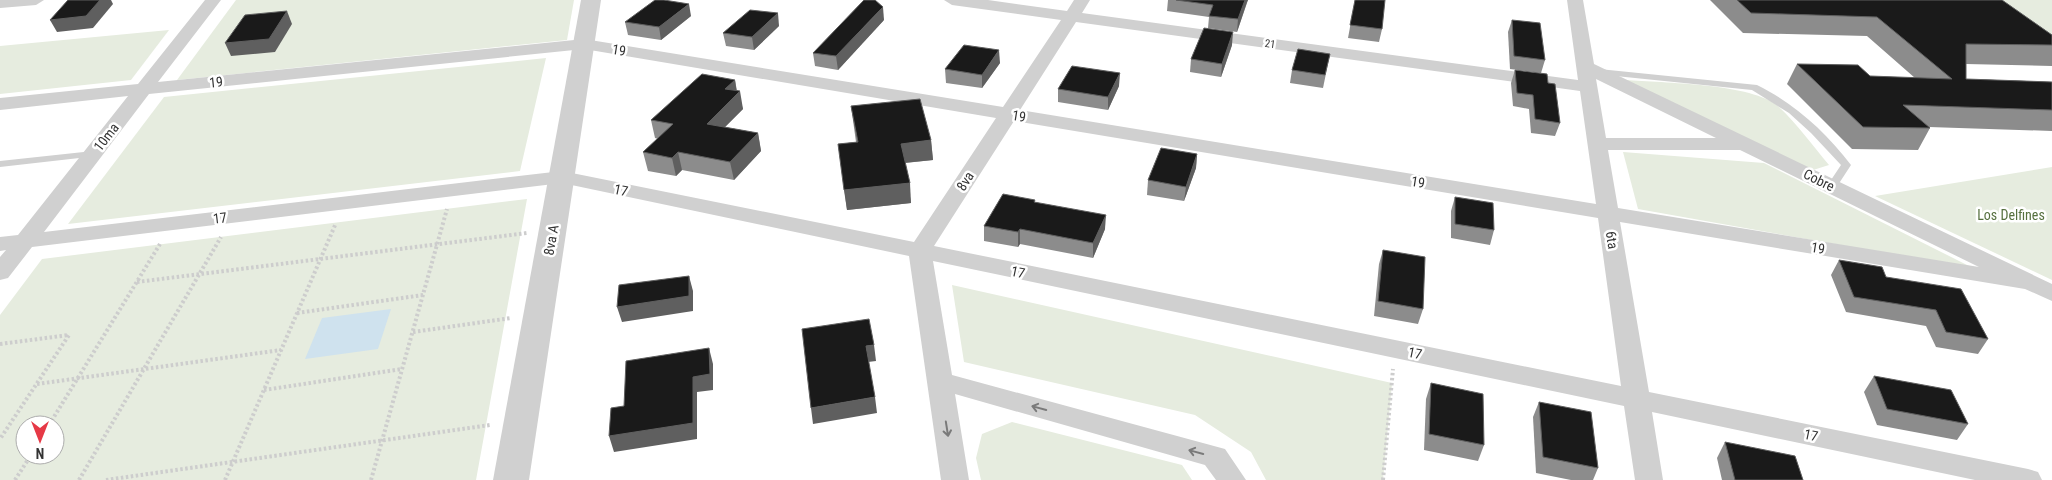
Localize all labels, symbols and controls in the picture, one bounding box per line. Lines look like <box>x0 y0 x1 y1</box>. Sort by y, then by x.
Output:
street label: 21 <box>1264 37 1276 51</box>
street label: 19 <box>611 41 627 59</box>
street label: 19 <box>208 73 224 91</box>
street label: 19 <box>1011 107 1027 125</box>
street label: 10ma <box>90 120 122 154</box>
street label: Cobre <box>1801 166 1838 195</box>
street label: 8va <box>953 168 977 194</box>
street label: 19 <box>1410 173 1426 191</box>
street label: 17 <box>613 181 630 199</box>
park label: Los Delfines <box>1977 207 2045 223</box>
street label: 17 <box>212 209 228 227</box>
street label: 8va A <box>540 223 562 257</box>
street label: 6ta <box>1603 230 1621 250</box>
street label: 19 <box>1810 239 1826 257</box>
street label: 17 <box>1010 263 1027 281</box>
street label: 17 <box>1407 344 1424 362</box>
one-way arrow <box>1032 403 1048 413</box>
north arrow <box>15 415 65 465</box>
one-way arrow <box>942 421 952 437</box>
street label: 17 <box>1803 426 1820 444</box>
text: N <box>36 445 44 461</box>
one-way arrow <box>1188 446 1204 456</box>

